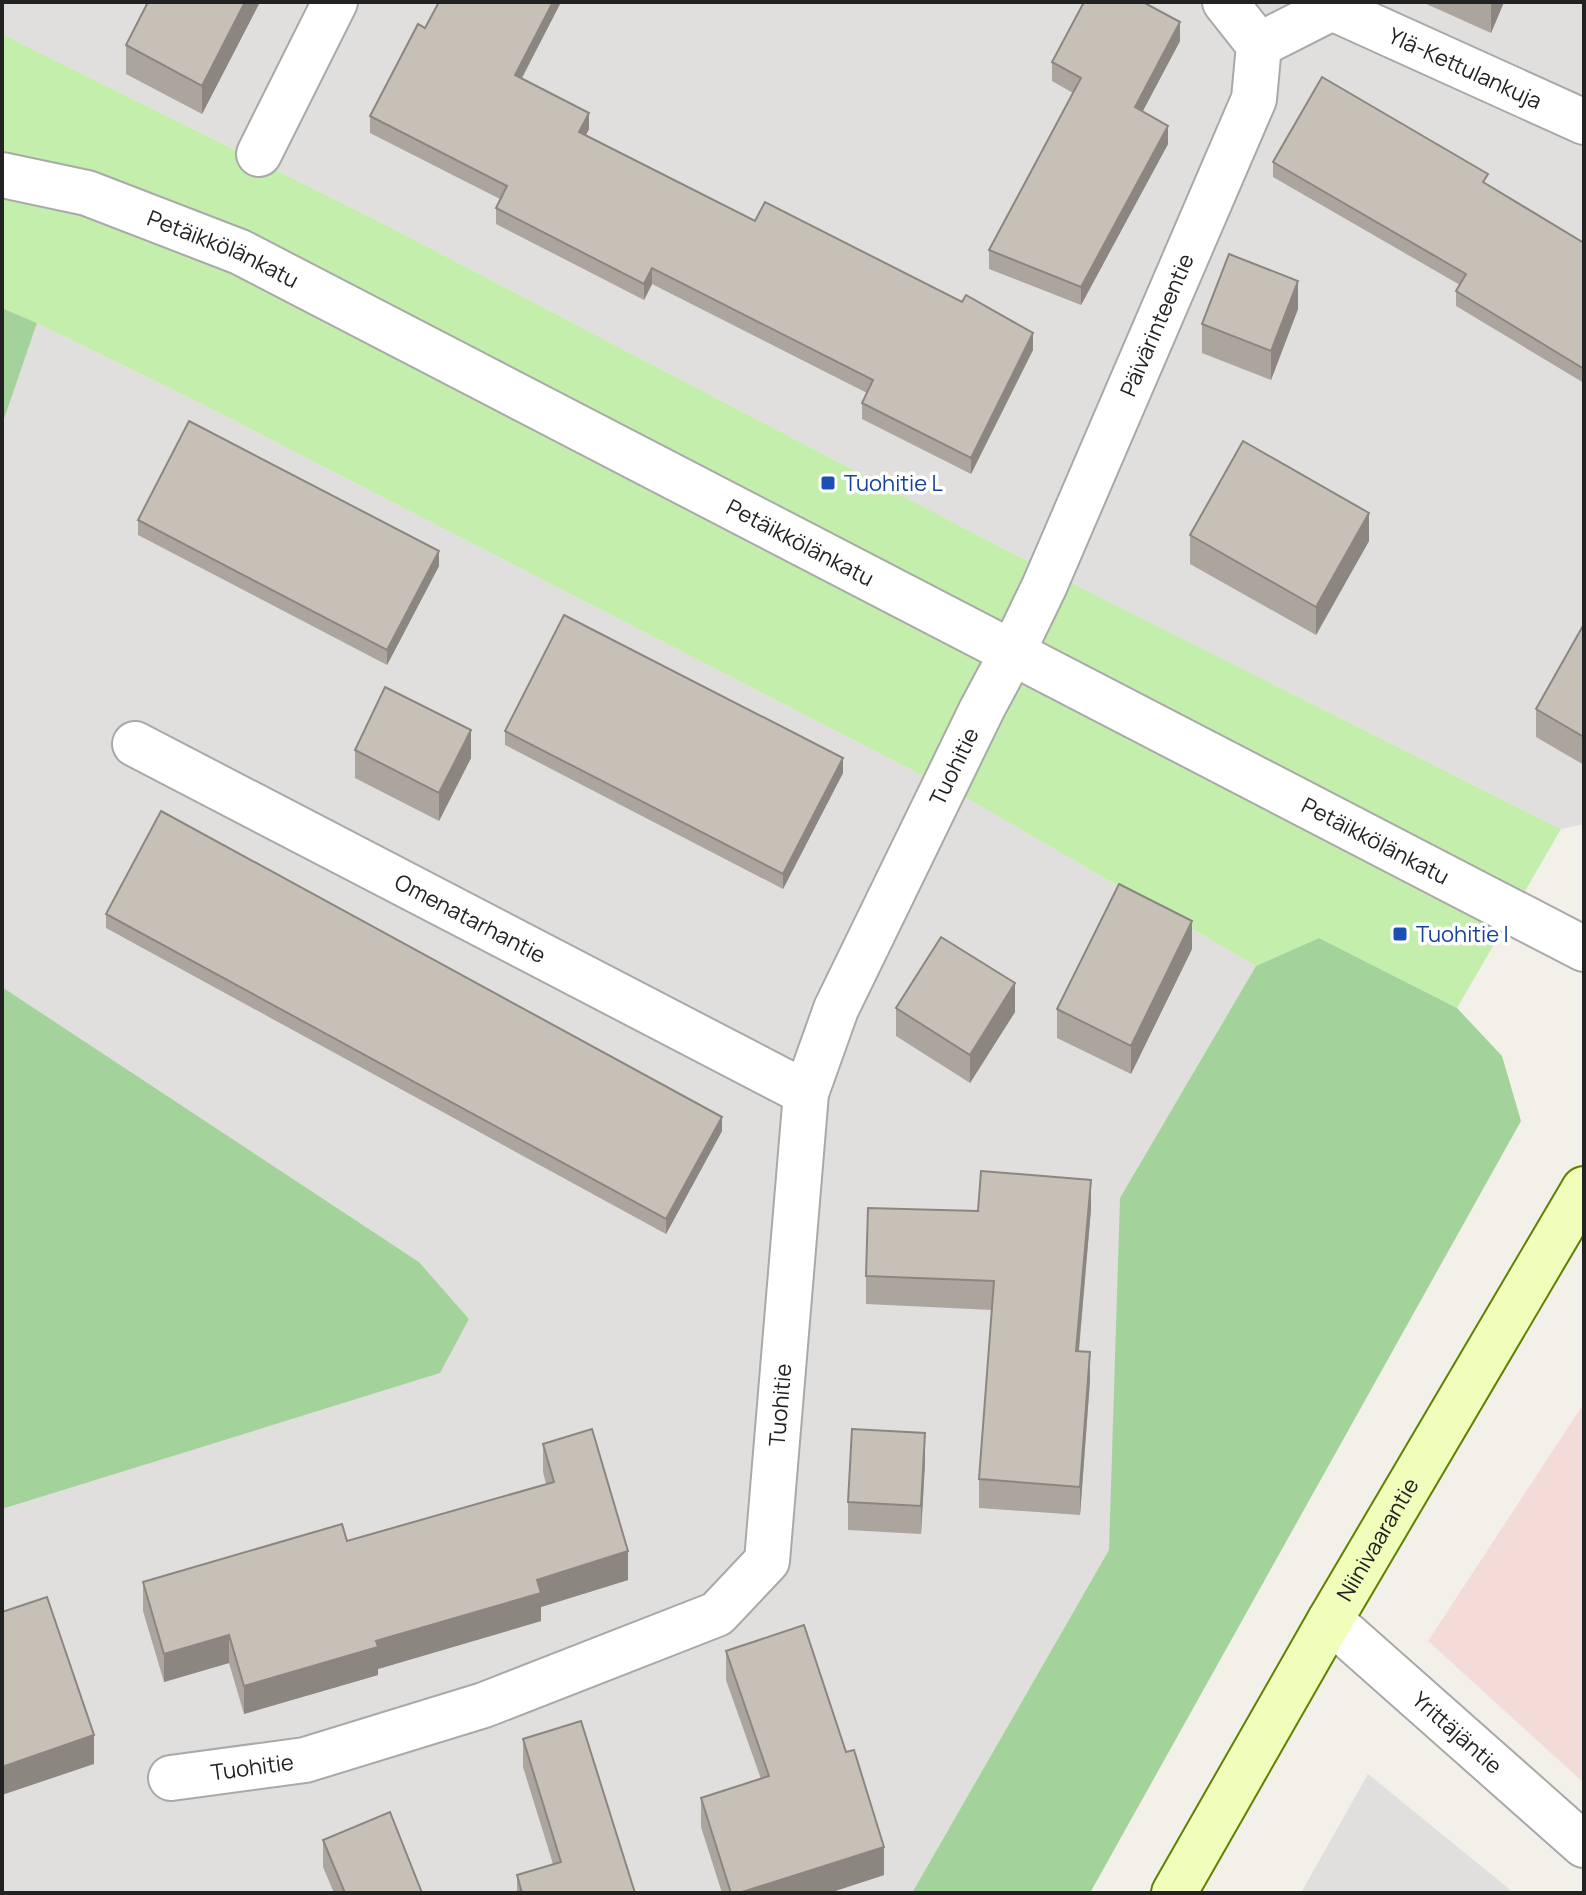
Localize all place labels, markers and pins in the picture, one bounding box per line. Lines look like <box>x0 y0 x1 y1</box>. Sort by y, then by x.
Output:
place label: Tuohitie L <box>844 468 943 498</box>
marker: Tuohitie L <box>819 474 837 492</box>
place label: Tuohitie I <box>1416 919 1509 949</box>
marker: Tuohitie I <box>1391 925 1409 943</box>

